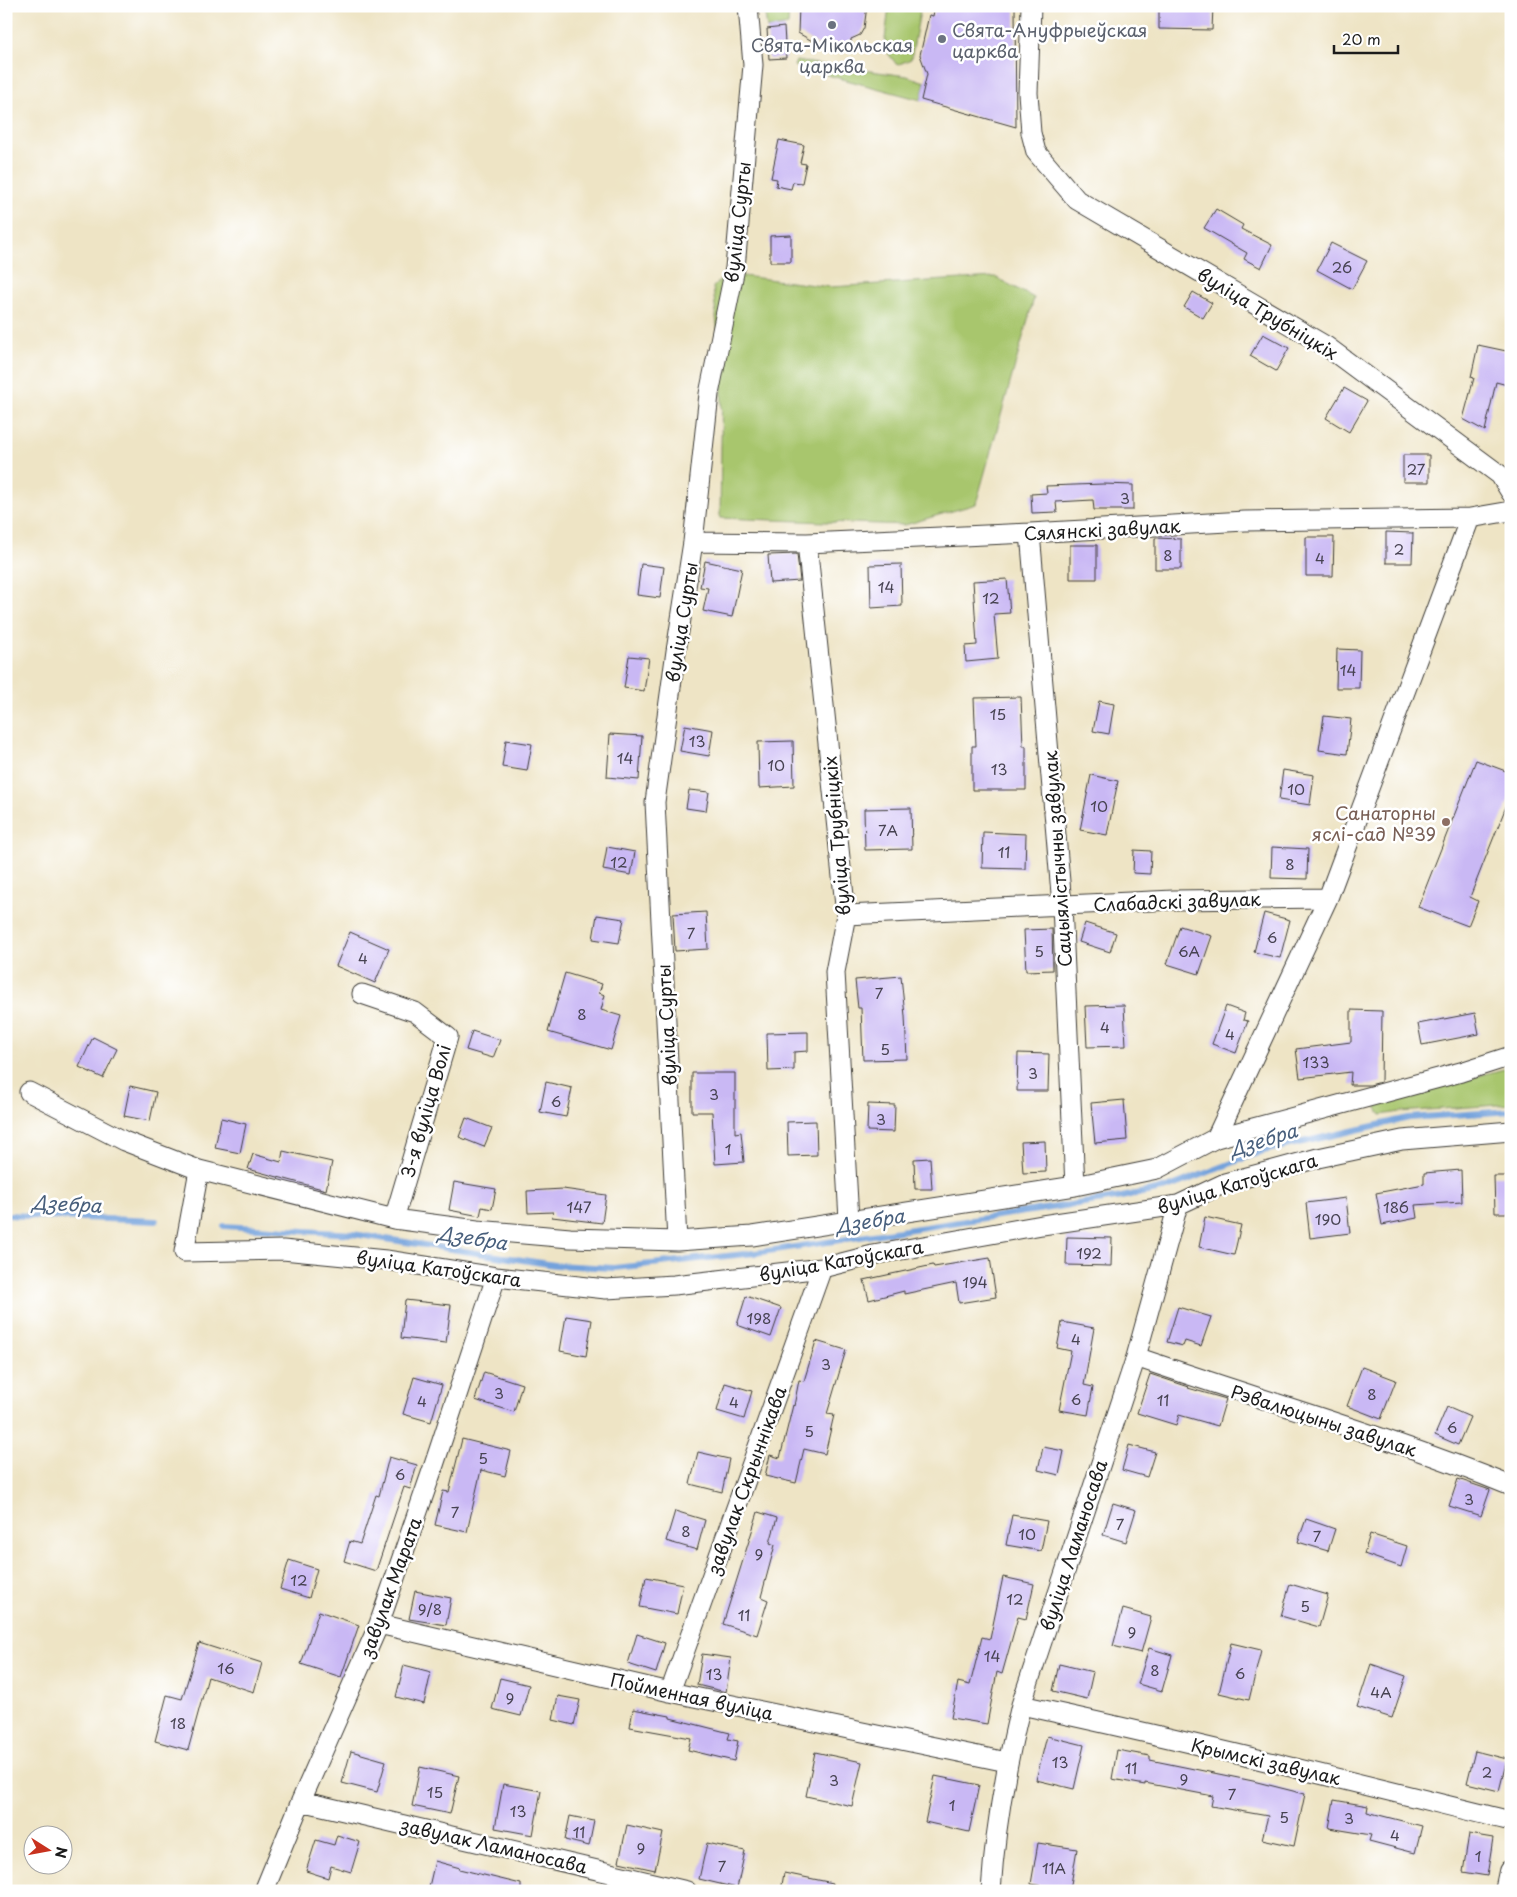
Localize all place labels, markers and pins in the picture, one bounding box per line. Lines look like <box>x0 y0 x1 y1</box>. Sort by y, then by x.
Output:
place label: Свята-Ануфрыеўская царква <box>952 16 1147 64</box>
marker: Свята-Мікольская царква <box>826 19 838 31</box>
place label: Свята-Мікольская царква <box>751 31 913 79</box>
marker: Свята-Ануфрыеўская царква <box>936 33 948 45</box>
place label: Санаторны яслі-сад №39 <box>1312 799 1436 847</box>
marker: Санаторны яслі-сад №39 <box>1440 816 1452 828</box>

